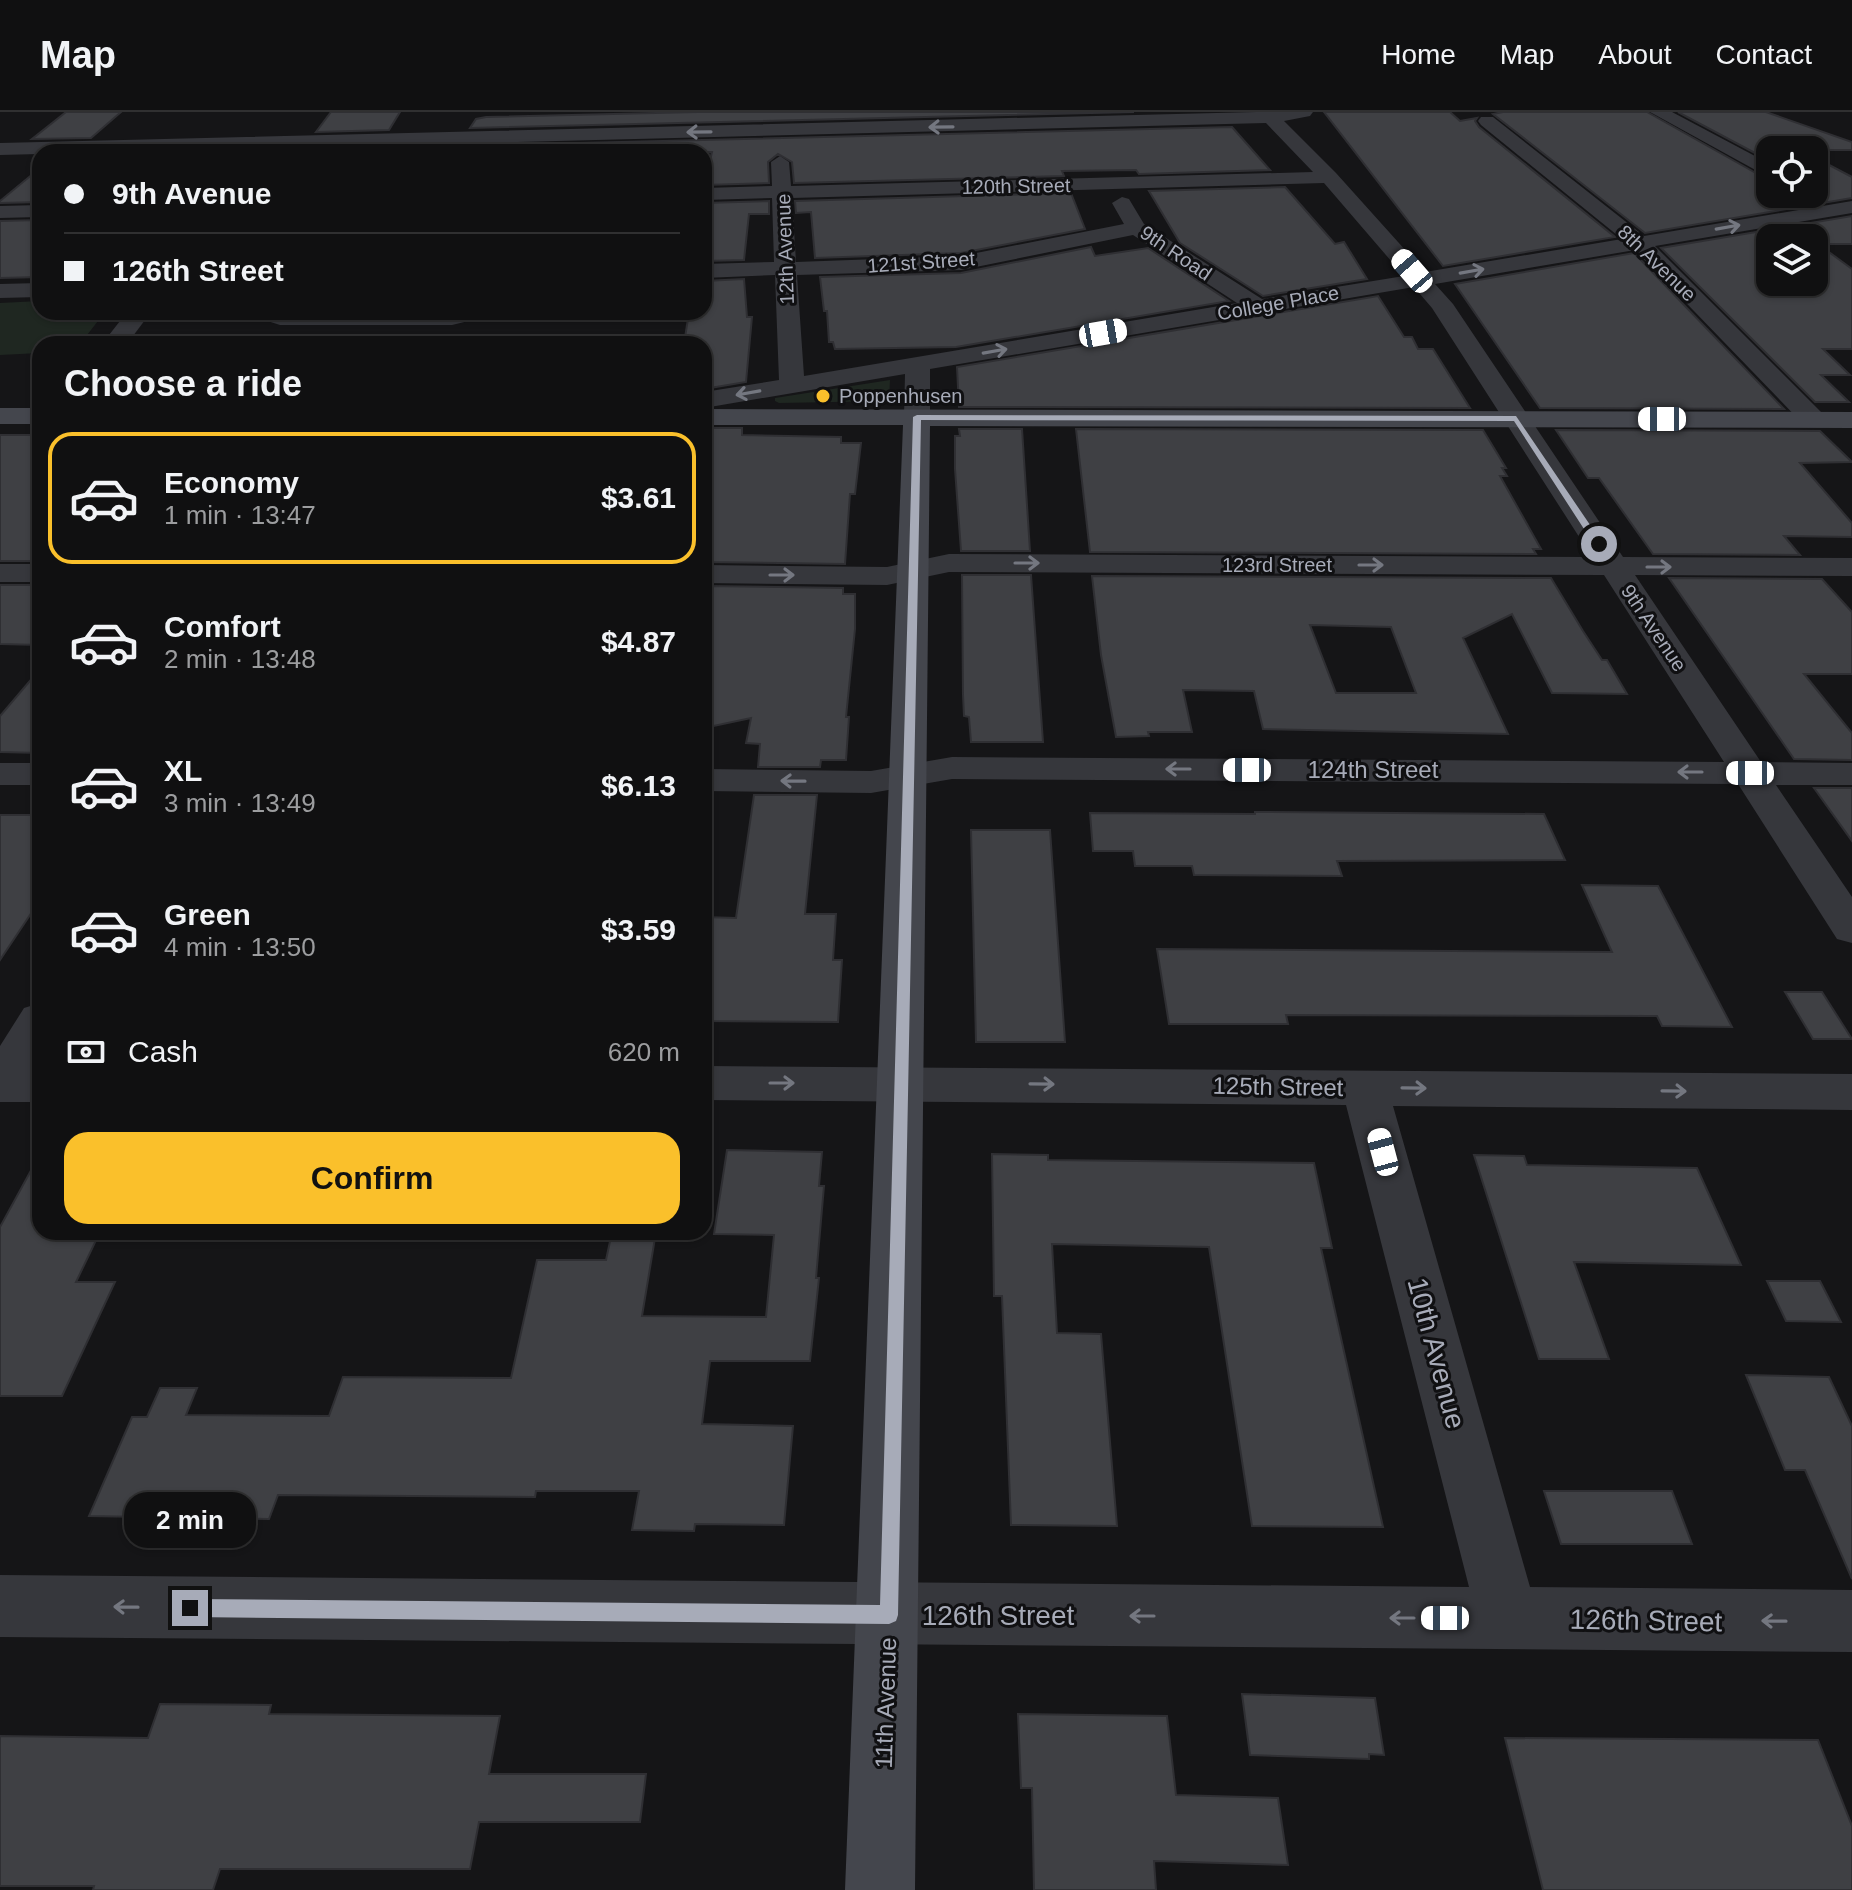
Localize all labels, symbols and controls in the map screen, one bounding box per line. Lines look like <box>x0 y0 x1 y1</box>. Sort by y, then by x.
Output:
text: Map <box>40 34 116 76</box>
text: Home <box>1381 39 1456 70</box>
text: Map <box>1500 39 1554 70</box>
text: About <box>1598 39 1672 70</box>
text: Contact <box>1716 39 1812 70</box>
one-way arrow <box>928 119 955 134</box>
one-way arrow <box>686 125 713 140</box>
map controls <box>1756 136 1828 296</box>
button: locate <box>1756 136 1828 208</box>
street label: 120th Street <box>961 174 1071 198</box>
text: 9th Avenue <box>112 177 271 210</box>
street label: 12th Avenue <box>772 193 798 305</box>
one-way arrow <box>1715 219 1741 234</box>
street label: 8th Avenue <box>1613 220 1701 306</box>
street label: 9th Road <box>1136 221 1216 285</box>
button: layers <box>1756 224 1828 296</box>
car <box>1387 245 1437 297</box>
street label: 121st Street <box>866 247 976 277</box>
text: 126th Street <box>112 254 284 287</box>
one-way arrow <box>1459 262 1484 277</box>
street label: College Place <box>1215 281 1341 325</box>
car <box>1077 317 1129 349</box>
one-way arrow <box>982 343 1007 358</box>
text: Choose a ride <box>64 363 302 404</box>
place label: Poppenhusen <box>839 385 962 407</box>
one-way arrow <box>736 386 761 401</box>
marker: Poppenhusen <box>814 387 832 405</box>
car <box>1638 407 1686 431</box>
icon: car <box>68 462 140 534</box>
text: Economy <box>164 466 299 499</box>
text: $3.61 <box>601 481 676 514</box>
text: 1 min · 13:47 <box>164 500 316 530</box>
route start <box>1581 526 1617 562</box>
street label: 123rd Street <box>1222 554 1332 576</box>
one-way arrow <box>1013 555 1040 571</box>
one-way arrow <box>1357 558 1384 573</box>
one-way arrow <box>1645 559 1672 575</box>
one-way arrow <box>768 567 795 583</box>
street label: 9th Avenue <box>1617 581 1691 675</box>
icon: car <box>68 606 140 678</box>
text: Comfort <box>164 610 281 643</box>
text: $4.87 <box>601 625 676 658</box>
text: 2 min · 13:48 <box>164 644 316 674</box>
icon: car <box>68 750 140 822</box>
text: XL <box>164 754 202 787</box>
street label: 124th Street <box>1308 756 1439 783</box>
car <box>1223 758 1271 782</box>
one-way arrow <box>1165 761 1192 777</box>
car <box>1726 761 1774 785</box>
one-way arrow <box>1677 764 1704 780</box>
text: $6.13 <box>601 769 676 802</box>
one-way arrow <box>780 773 807 789</box>
text: 3 min · 13:49 <box>164 788 316 818</box>
icon: car <box>68 894 140 966</box>
text: Green <box>164 898 251 931</box>
text: $3.59 <box>601 913 676 946</box>
text: 4 min · 13:50 <box>164 932 316 962</box>
icon: cash <box>64 1030 108 1074</box>
text: Cash <box>128 1035 198 1068</box>
text: 620 m <box>608 1037 680 1067</box>
street label: 125th Street <box>1212 1072 1344 1101</box>
one-way arrow <box>768 1075 795 1091</box>
one-way arrow <box>1028 1076 1055 1092</box>
one-way arrow <box>1400 1080 1427 1096</box>
one-way arrow <box>1660 1083 1687 1099</box>
car <box>1365 1126 1401 1178</box>
button: Confirm <box>64 1132 680 1224</box>
street label: 10th Avenue <box>1401 1274 1472 1432</box>
callout: 2 min <box>124 1492 256 1548</box>
text: 2 min <box>156 1505 224 1535</box>
route end <box>172 1590 208 1626</box>
one-way arrow <box>113 1600 140 1615</box>
street label: 126th Street <box>922 1600 1074 1631</box>
street label: 126th Street <box>1569 1604 1723 1637</box>
car <box>1421 1606 1469 1630</box>
one-way arrow <box>1129 1608 1156 1624</box>
one-way arrow <box>1389 1610 1416 1626</box>
one-way arrow <box>1761 1613 1788 1629</box>
street label: 11th Avenue <box>870 1637 901 1769</box>

